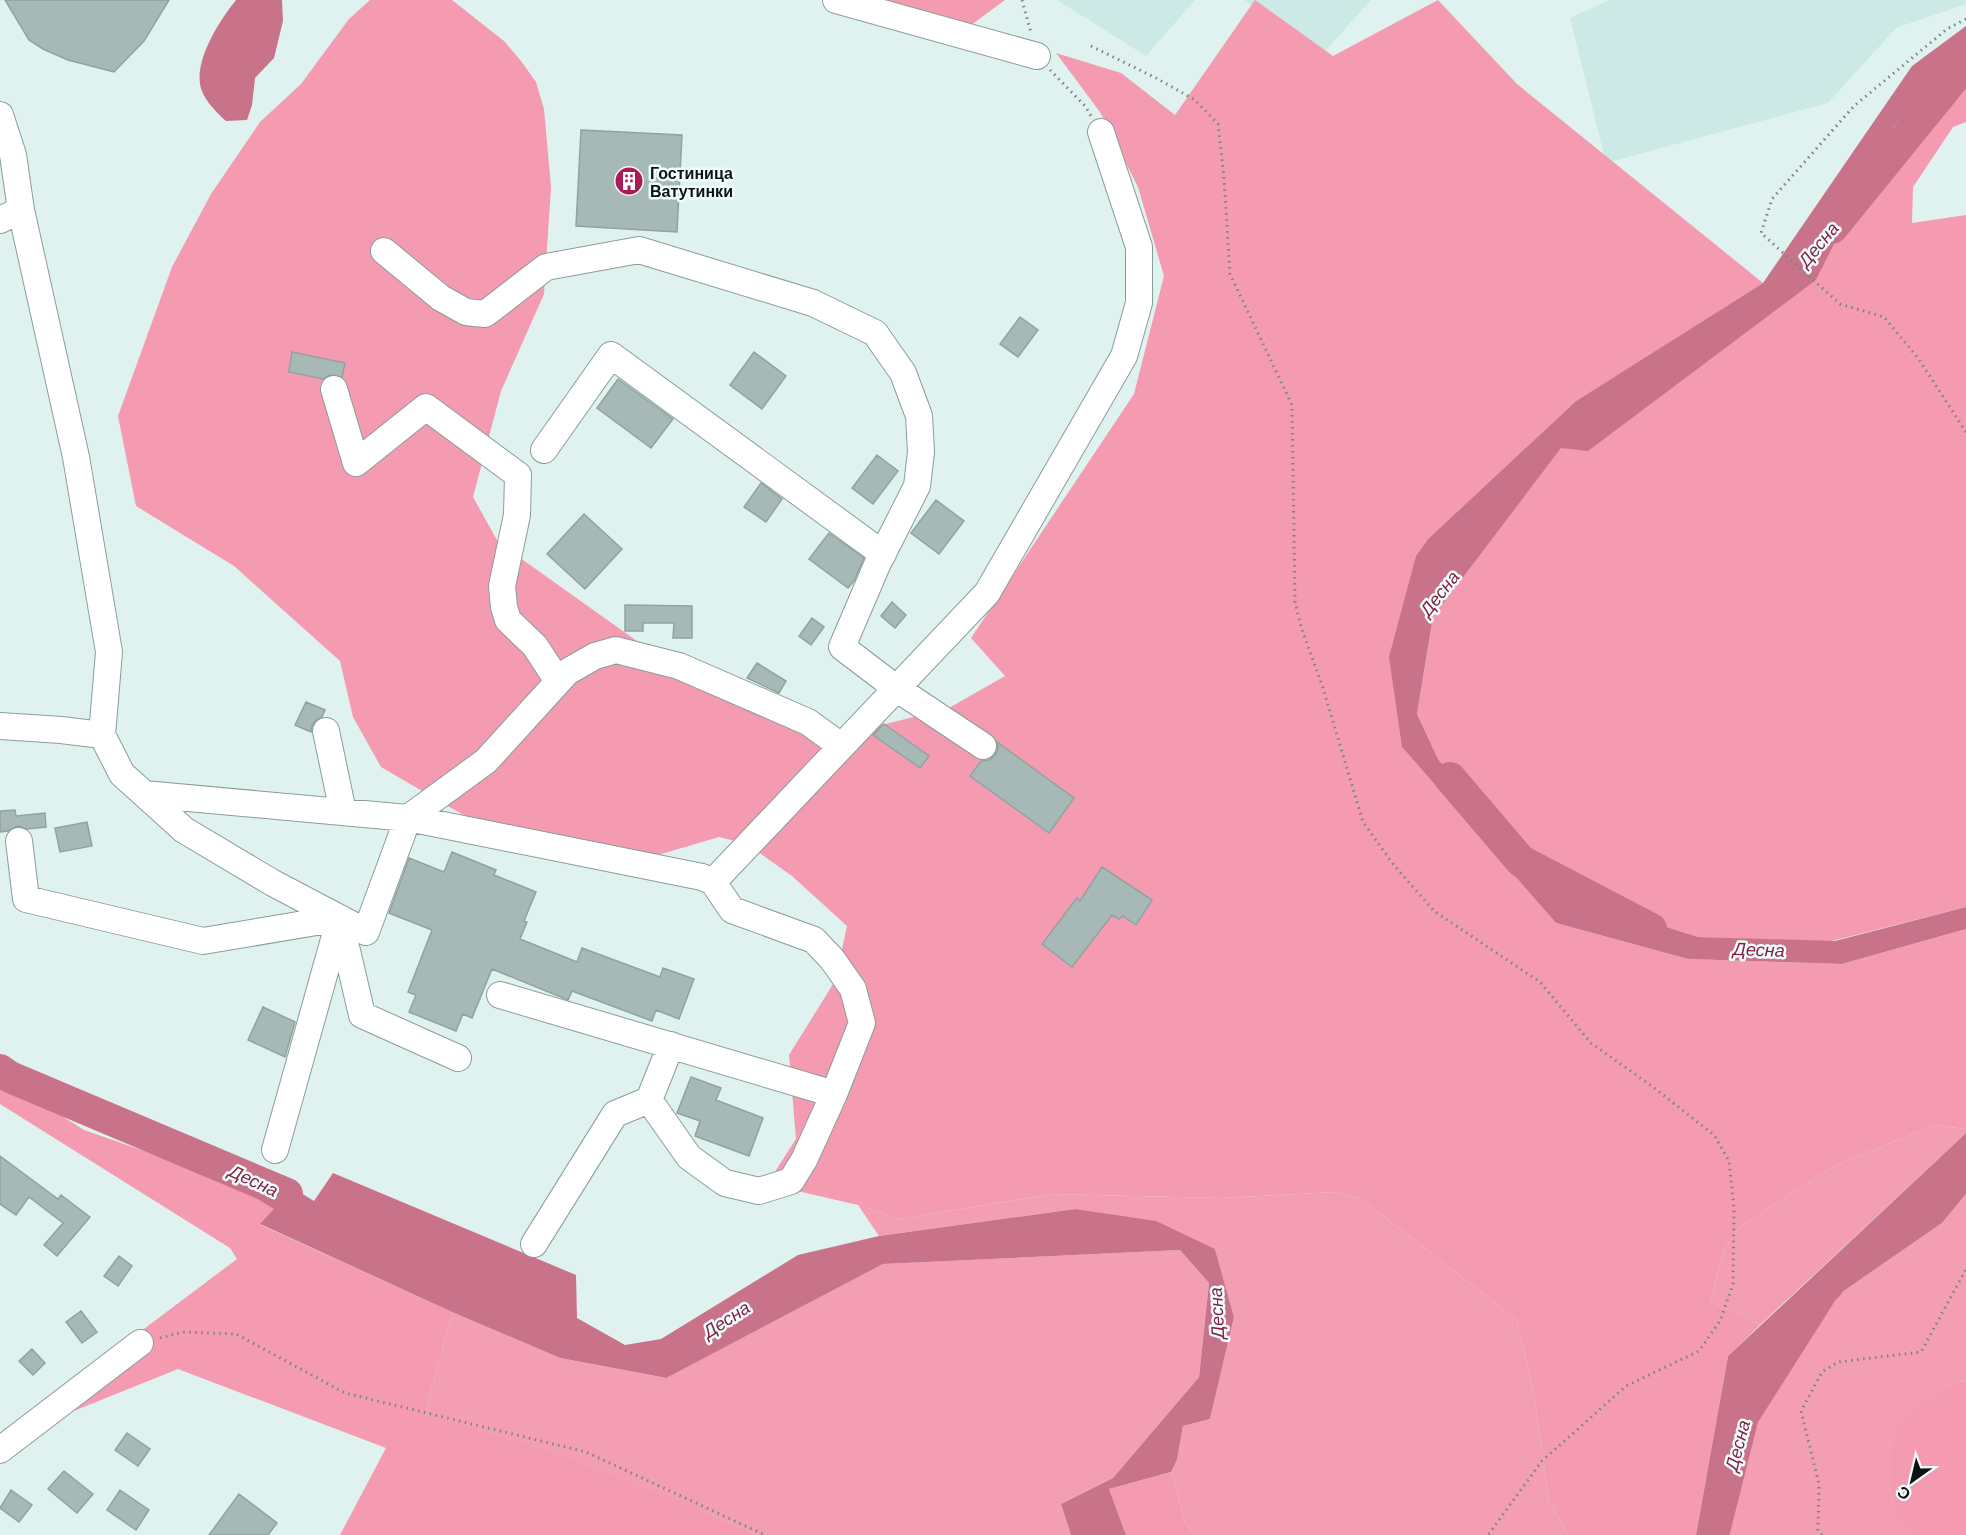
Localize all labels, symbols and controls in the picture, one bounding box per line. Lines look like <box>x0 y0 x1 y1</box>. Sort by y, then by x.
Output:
place label: Гостиница Ватутинки <box>650 163 733 200</box>
building icon: Гостиница Ватутинки <box>613 165 645 197</box>
water label: Десна <box>1792 217 1843 272</box>
water label: Десна <box>1413 566 1463 622</box>
water label: Десна <box>1731 937 1785 961</box>
water label: Десна <box>224 1158 282 1201</box>
water label: Десна <box>1204 1287 1228 1341</box>
water label: Десна <box>697 1296 754 1343</box>
water label: Десна <box>1719 1417 1754 1475</box>
north arrow <box>1882 1451 1942 1511</box>
text: С <box>1893 1482 1913 1505</box>

